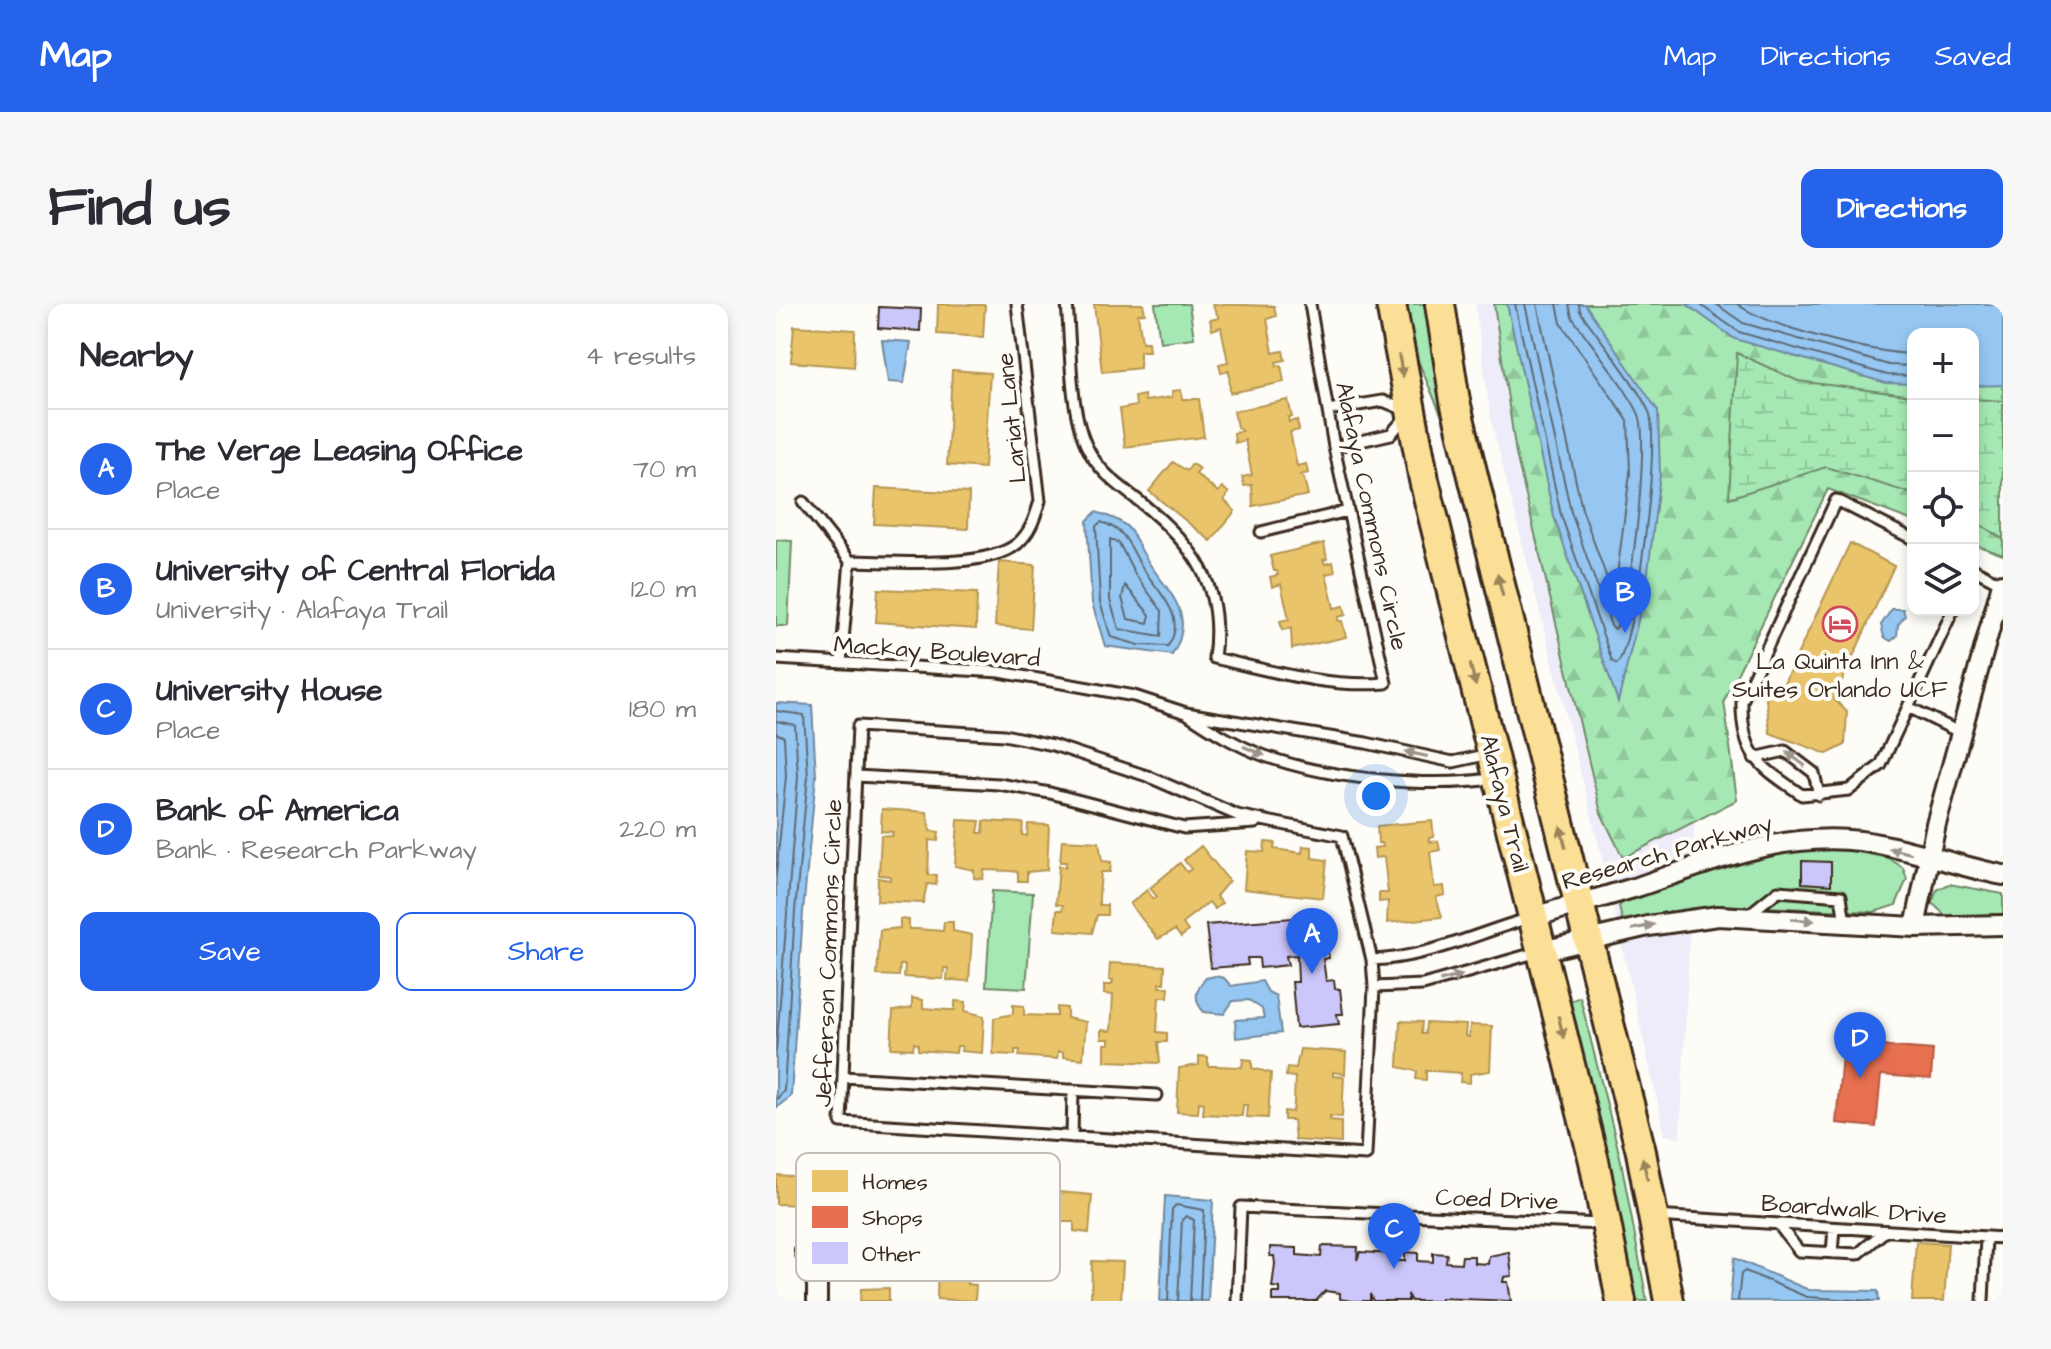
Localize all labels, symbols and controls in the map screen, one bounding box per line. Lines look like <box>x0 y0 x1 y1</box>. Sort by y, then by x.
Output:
text: Map <box>40 30 112 82</box>
text: Map <box>1664 37 1717 76</box>
text: Directions <box>1761 37 1891 76</box>
text: Saved <box>1935 37 2011 76</box>
text: Find us <box>48 169 231 247</box>
button: Directions <box>1801 169 2003 248</box>
map controls <box>1907 328 1979 616</box>
button: + <box>1907 328 1979 400</box>
text: Nearby <box>80 332 194 380</box>
text: 4 results <box>586 338 696 374</box>
street label: Lariat Lane <box>988 351 1036 485</box>
one-way arrow <box>1395 353 1407 378</box>
street label: Alafaya Commons Circle <box>1325 379 1416 654</box>
button: − <box>1907 400 1979 472</box>
text: The Verge Leasing Office <box>156 430 523 472</box>
text: A <box>98 451 114 487</box>
text: 70 m <box>633 451 696 487</box>
text: Place <box>156 472 220 508</box>
button: locate <box>1907 472 1979 544</box>
button: layers <box>1907 544 1979 616</box>
text: University of Central Florida <box>156 550 555 592</box>
pin: B <box>1599 567 1651 633</box>
text: B <box>97 571 115 607</box>
text: 120 m <box>631 571 696 607</box>
one-way arrow <box>1493 573 1506 598</box>
text: University · Alafaya Trail <box>156 592 448 628</box>
hotel icon: La Quinta Inn & Suites Orlando UCF <box>1821 605 1859 643</box>
street label: Mackay Boulevard <box>833 628 1041 677</box>
place label: La Quinta Inn & Suites Orlando UCF <box>1732 645 1948 707</box>
one-way arrow <box>1467 662 1479 687</box>
text: University House <box>156 670 383 712</box>
text: C <box>97 691 115 727</box>
text: 180 m <box>629 691 696 727</box>
text: Place <box>156 712 220 748</box>
street label: Alafaya Trail <box>1470 731 1538 876</box>
one-way arrow <box>1242 745 1266 758</box>
one-way arrow <box>1404 747 1429 760</box>
one-way arrow <box>1786 752 1806 768</box>
your location <box>1356 776 1396 816</box>
text: Bank of America <box>156 790 399 832</box>
street label: Jefferson Commons Circle <box>807 798 851 1108</box>
street label: Research Parkway <box>1558 807 1777 900</box>
text: D <box>98 811 114 847</box>
text: 220 m <box>619 811 696 847</box>
one-way arrow <box>1557 825 1569 850</box>
text: Bank · Research Parkway <box>156 832 477 868</box>
one-way arrow <box>1887 844 1912 856</box>
pin: A <box>1286 908 1338 974</box>
button: Save <box>80 912 380 991</box>
button: Share <box>396 912 696 991</box>
one-way arrow <box>1791 914 1816 927</box>
one-way arrow <box>1630 920 1655 933</box>
one-way arrow <box>1439 971 1464 983</box>
pin: D <box>1834 1012 1886 1078</box>
one-way arrow <box>1555 1014 1567 1039</box>
legend <box>796 1153 1060 1281</box>
one-way arrow <box>1638 1157 1651 1182</box>
text: Homes <box>862 1167 928 1198</box>
street label: Coed Drive <box>1435 1181 1559 1219</box>
street label: Boardwalk Drive <box>1760 1187 1948 1233</box>
text: Shops <box>862 1203 923 1234</box>
pin: C <box>1368 1203 1420 1269</box>
text: Other <box>862 1239 921 1270</box>

